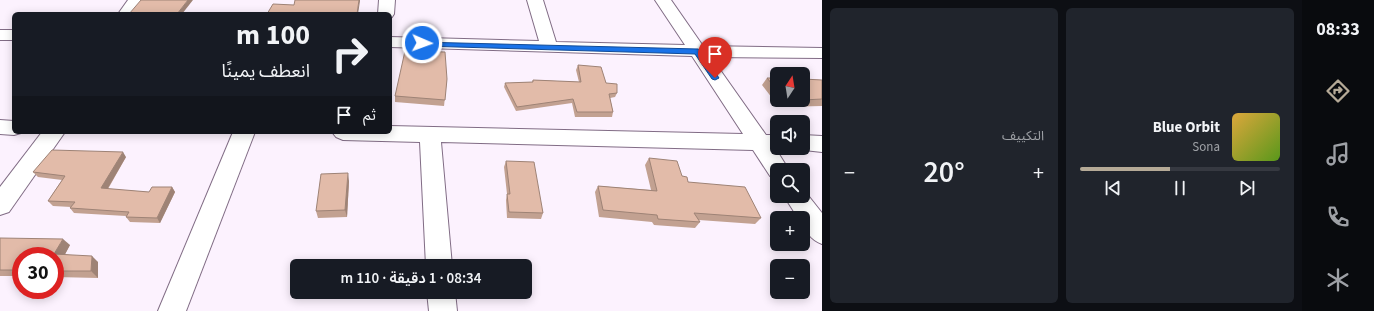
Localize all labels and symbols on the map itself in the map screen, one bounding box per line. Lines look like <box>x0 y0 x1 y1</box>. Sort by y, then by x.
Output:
position arrow <box>401 22 443 64</box>
pin <box>698 37 732 78</box>
north arrow <box>770 67 810 107</box>
speed limit sign: 30 <box>12 247 64 299</box>

